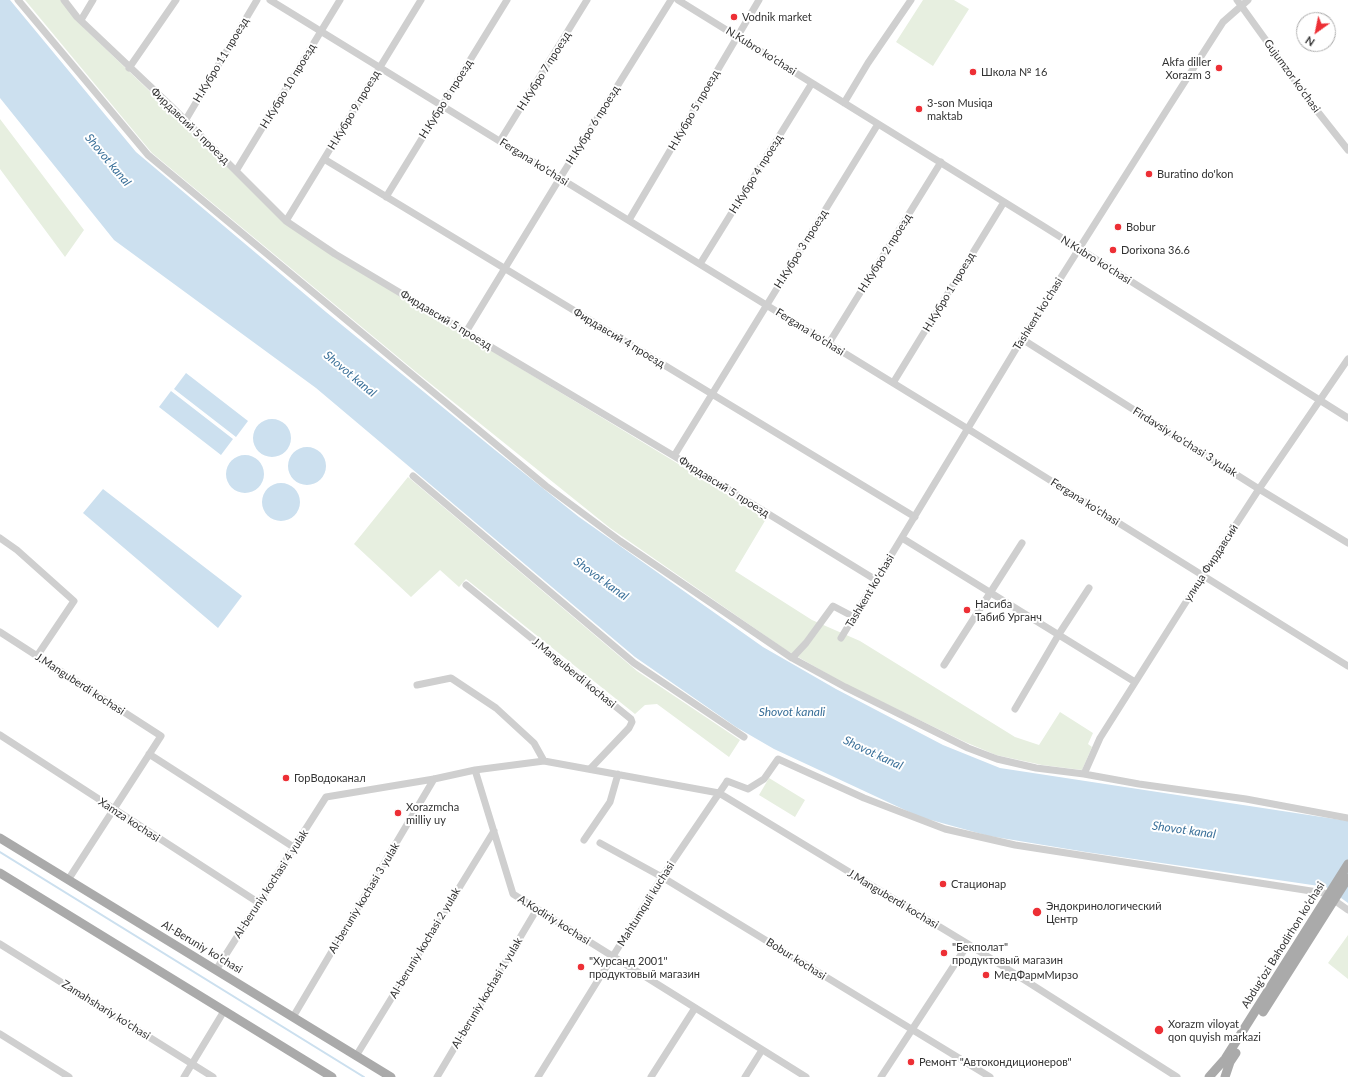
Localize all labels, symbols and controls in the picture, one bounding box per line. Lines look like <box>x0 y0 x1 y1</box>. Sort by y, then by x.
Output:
place label: Vodnik market <box>742 10 812 24</box>
marker: Vodnik market <box>729 12 739 22</box>
north arrow <box>1296 12 1336 52</box>
street label: Н.Кубро 11 проезд <box>190 15 252 105</box>
street label: N.Kubro ko'chasi <box>723 24 799 78</box>
street label: Н.Кубро 7 проезд <box>514 29 574 113</box>
text: N <box>1303 34 1317 49</box>
street label: Gujumzor ko'chasi <box>1261 37 1323 115</box>
street label: Н.Кубро 10 проезд <box>257 41 319 131</box>
place label: Akfa diller Xorazm 3 <box>1162 55 1211 81</box>
street label: Н.Кубро 8 проезд <box>416 57 476 141</box>
marker: Akfa diller Xorazm 3 <box>1214 63 1224 73</box>
place label: Школа № 16 <box>981 65 1047 79</box>
marker: Школа № 16 <box>968 67 978 77</box>
street label: Н.Кубро 9 проезд <box>325 68 383 152</box>
street label: Н.Кубро 5 проезд <box>666 68 722 152</box>
street label: Н.Кубро 6 проезд <box>563 83 623 167</box>
street label: Фирдавсий 5 проезд <box>148 85 232 167</box>
place label: 3-son Musiqa maktab <box>927 96 993 122</box>
marker: 3-son Musiqa maktab <box>914 104 924 114</box>
water label: Shovot kanal <box>82 131 134 189</box>
street label: Н.Кубро 4 проезд <box>726 132 786 216</box>
street label: Fergana ko'chasi <box>497 136 571 188</box>
place label: Buratino do'kon <box>1157 167 1233 181</box>
marker: Buratino do'kon <box>1144 169 1154 179</box>
street label: Н.Кубро 3 проезд <box>771 207 831 291</box>
street label: Н.Кубро 2 проезд <box>855 211 915 295</box>
place label: Bobur <box>1126 220 1156 234</box>
marker: Bobur <box>1113 222 1123 232</box>
street label: N.Kubro ko'chasi <box>1058 233 1134 287</box>
place label: Dorixona 36.6 <box>1121 243 1190 257</box>
marker: Dorixona 36.6 <box>1108 245 1118 255</box>
street label: Н.Кубро 1 проезд <box>920 250 978 334</box>
street label: Tashkent ko'chasi <box>1010 275 1066 353</box>
street label: Фирдавсий 5 проезд <box>398 287 494 353</box>
street label: Фирдавсий 4 проезд <box>571 305 667 371</box>
street label: Fergana ko'chasi <box>773 306 847 358</box>
water label: Shovot kanal <box>321 348 379 400</box>
street label: Firdavsiy ko'chasi 3 yulak <box>1130 404 1240 480</box>
street label: Фирдавсий 5 проезд <box>676 454 772 520</box>
street label: Fergana ko'chasi <box>1048 476 1122 528</box>
street label: улица Фирдавсий <box>1181 522 1241 604</box>
street label: Tashkent ko'chasi <box>843 552 897 630</box>
water label: Shovot kanal <box>571 554 631 604</box>
place label: Насиба Табиб Урганч <box>975 597 1042 623</box>
marker: Насиба Табиб Урганч <box>962 605 972 615</box>
street label: J.Manguberdi kochasi <box>530 635 618 711</box>
street label: J.Manguberdi kochasi <box>33 650 127 718</box>
water label: Shovot kanali <box>759 705 825 719</box>
water label: Shovot kanal <box>841 733 905 773</box>
place label: ГорВодоканал <box>294 771 366 785</box>
marker: ГорВодоканал <box>281 773 291 783</box>
street label: Xamza kochasi <box>96 795 162 845</box>
place label: Xorazmcha milliy uy <box>406 800 459 826</box>
marker: Xorazmcha milliy uy <box>393 808 403 818</box>
water label: Shovot kanal <box>1151 818 1217 842</box>
street label: Al-beruniy kochasi 4 yulak <box>231 827 311 941</box>
street label: Al-beruniy kochasi 3 yulak <box>326 840 402 956</box>
street label: Mahtumquli kuchasi <box>615 859 677 949</box>
street label: J.Manguberdi kochasi <box>845 867 941 931</box>
place label: Стационар <box>951 877 1006 891</box>
marker: Стационар <box>938 879 948 889</box>
street label: Abdug’ozi Bahodirhon ko’chasi <box>1239 879 1327 1011</box>
street label: Al-beruniy kochasi 2 yulak <box>387 885 463 1001</box>
street label: A.Kodiriy kochasi <box>515 892 593 948</box>
place label: Эндокринологический Центр <box>1046 899 1162 925</box>
marker: Эндокринологический Центр <box>1031 906 1043 918</box>
street label: Al-Beruniy ko’chasi <box>159 918 245 976</box>
street label: Al-beruniy kochasi 1 yulak <box>449 935 525 1051</box>
street label: Bobur kochasi <box>764 935 828 983</box>
place label: "Бекполат" продуктовый магазин <box>952 940 1063 966</box>
marker: "Бекполат" продуктовый магазин <box>939 948 949 958</box>
place label: "Хурсанд 2001" продуктовый магазин <box>589 954 700 980</box>
marker: "Хурсанд 2001" продуктовый магазин <box>576 962 586 972</box>
place label: МедФармМирзо <box>994 968 1078 982</box>
marker: МедФармМирзо <box>981 970 991 980</box>
street label: Zamahshariy ko'chasi <box>59 977 153 1043</box>
place label: Xorazm viloyat qon quyish markazi <box>1168 1017 1261 1043</box>
marker: Xorazm viloyat qon quyish markazi <box>1153 1024 1165 1036</box>
place label: Ремонт "Автокондиционеров" <box>919 1055 1072 1069</box>
marker: Ремонт "Автокондиционеров" <box>906 1057 916 1067</box>

